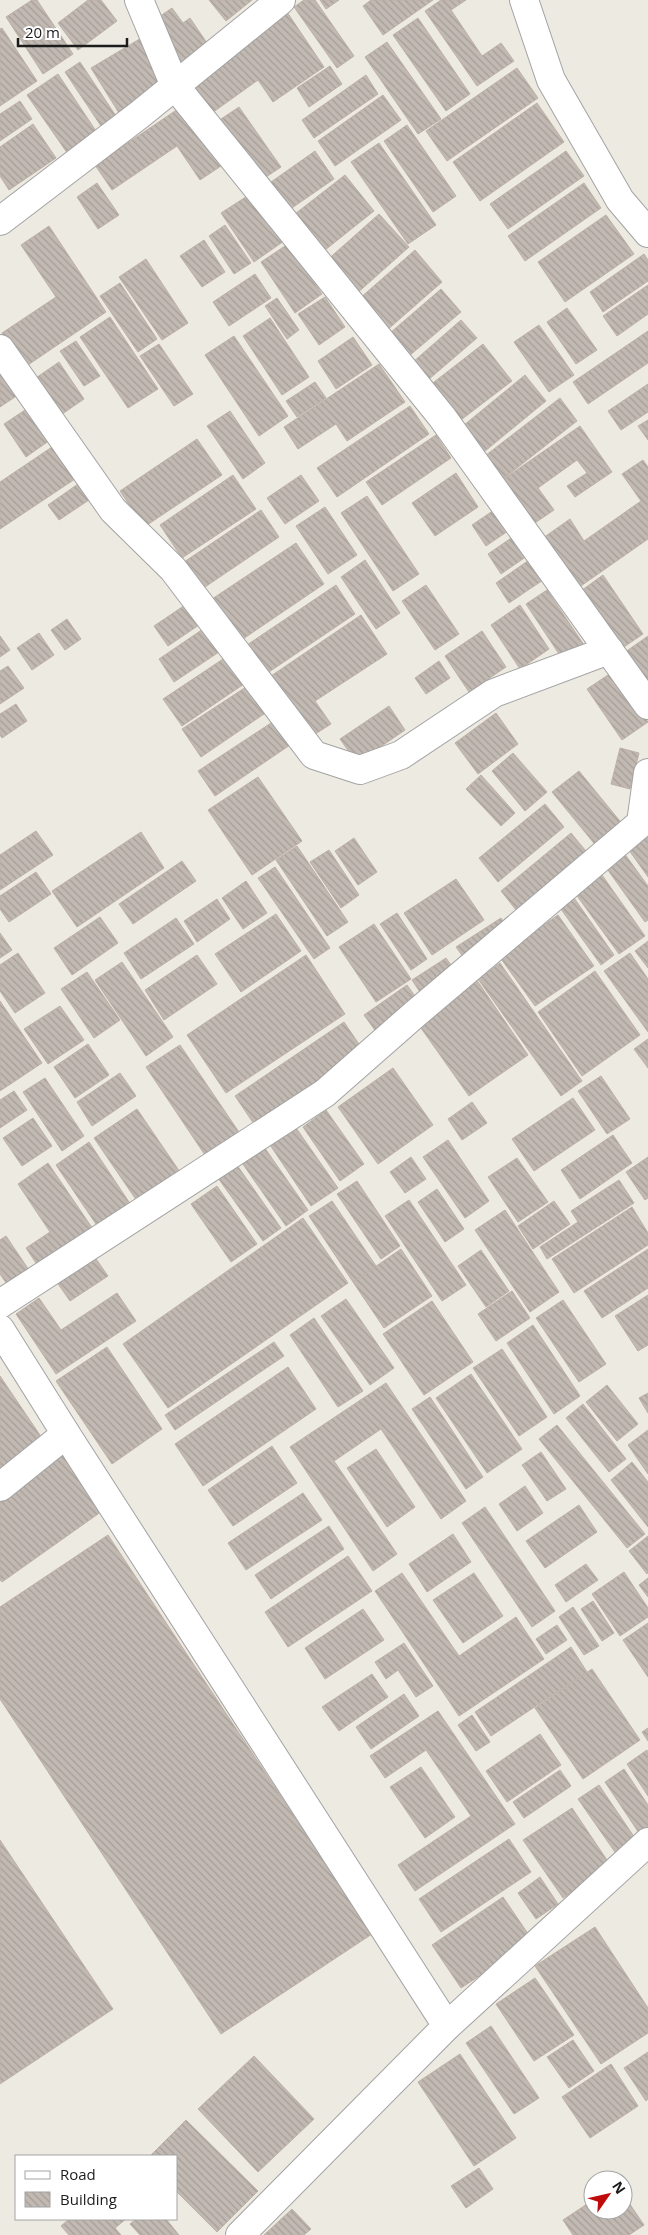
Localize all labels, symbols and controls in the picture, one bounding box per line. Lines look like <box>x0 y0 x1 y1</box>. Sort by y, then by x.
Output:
scale bar <box>18 15 126 47</box>
text: 20 m <box>25 22 60 42</box>
legend <box>15 2155 178 2220</box>
text: Road <box>60 2164 96 2184</box>
north arrow <box>583 2170 633 2220</box>
text: N <box>608 2177 630 2197</box>
text: Building <box>60 2189 117 2209</box>

